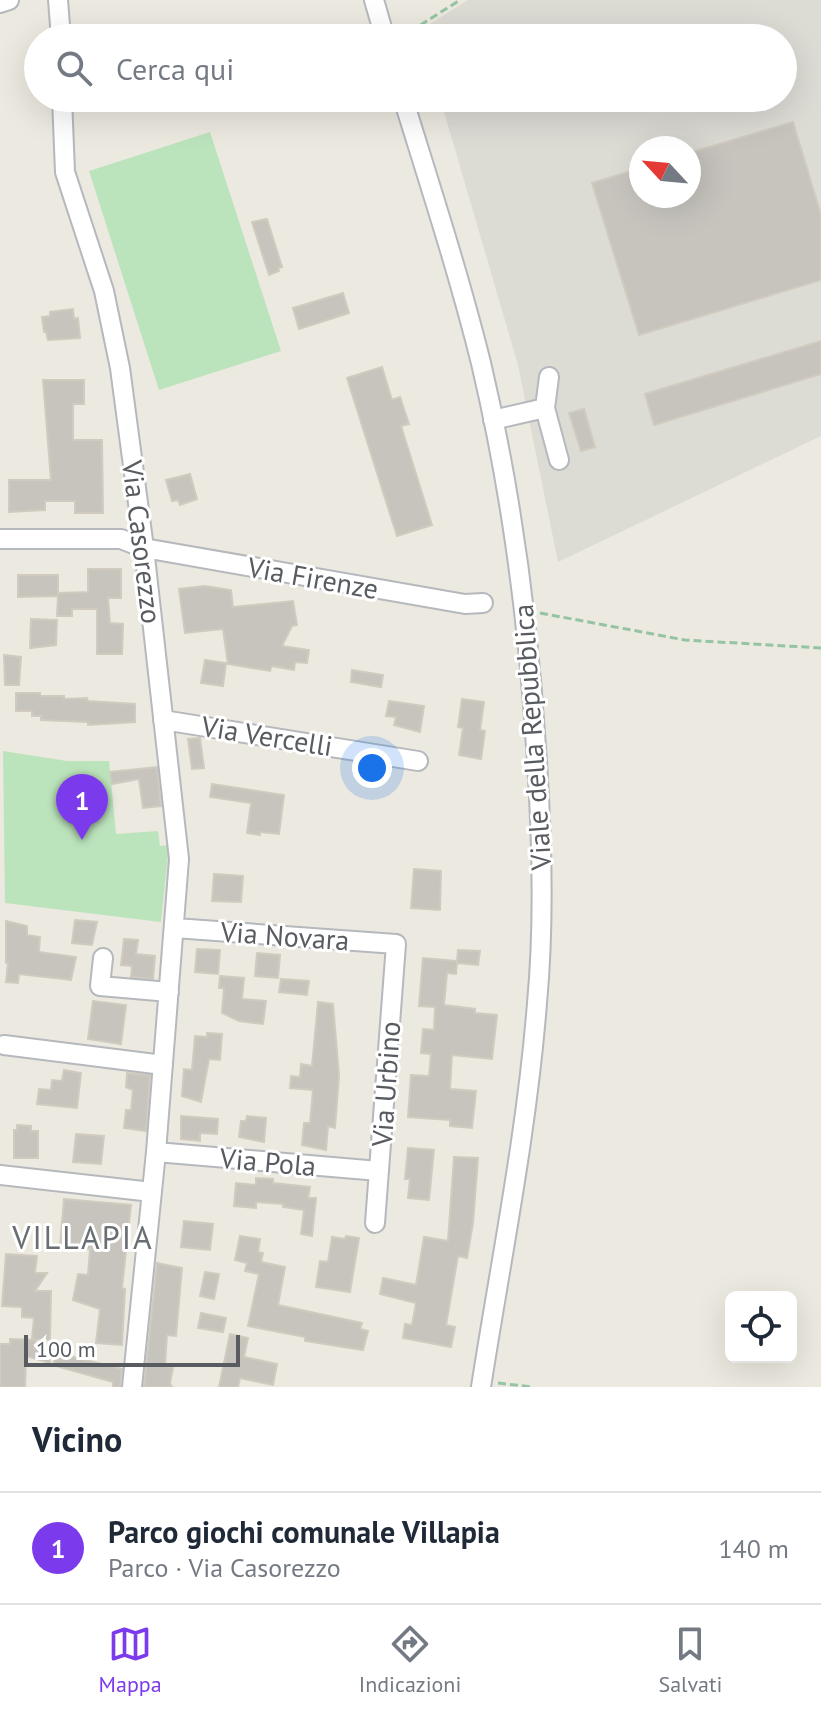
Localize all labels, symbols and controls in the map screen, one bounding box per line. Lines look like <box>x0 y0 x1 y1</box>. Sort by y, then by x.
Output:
search box <box>24 24 797 112</box>
icon: search <box>52 46 96 90</box>
text: Cerca qui <box>116 49 234 88</box>
north arrow <box>629 136 701 208</box>
street label: Via Casorezzo <box>114 457 171 626</box>
street label: Via Firenze <box>244 548 381 607</box>
street label: Viale della Repubblica <box>504 603 559 872</box>
street label: Via Vercelli <box>198 707 335 764</box>
your location <box>352 748 392 788</box>
pin: 1 <box>56 774 108 840</box>
street label: Via Novara <box>218 912 351 958</box>
street label: Via Urbino <box>363 1020 408 1149</box>
street label: Via Pola <box>217 1139 318 1184</box>
district label: VILLAPIA <box>11 1216 154 1258</box>
map controls <box>725 1291 797 1363</box>
button: locate <box>725 1291 797 1363</box>
scale bar <box>24 1331 240 1367</box>
text: 100 m <box>36 1335 96 1363</box>
text: Vicino <box>32 1417 122 1461</box>
text: Parco giochi comunale Villapia <box>108 1512 500 1551</box>
text: 1 <box>51 1532 65 1565</box>
text: 140 m <box>718 1532 789 1565</box>
text: Parco · Via Casorezzo <box>108 1551 341 1584</box>
tab: Mappa <box>99 1622 162 1698</box>
tab: Indicazioni <box>359 1622 461 1698</box>
tab: Salvati <box>659 1622 722 1698</box>

